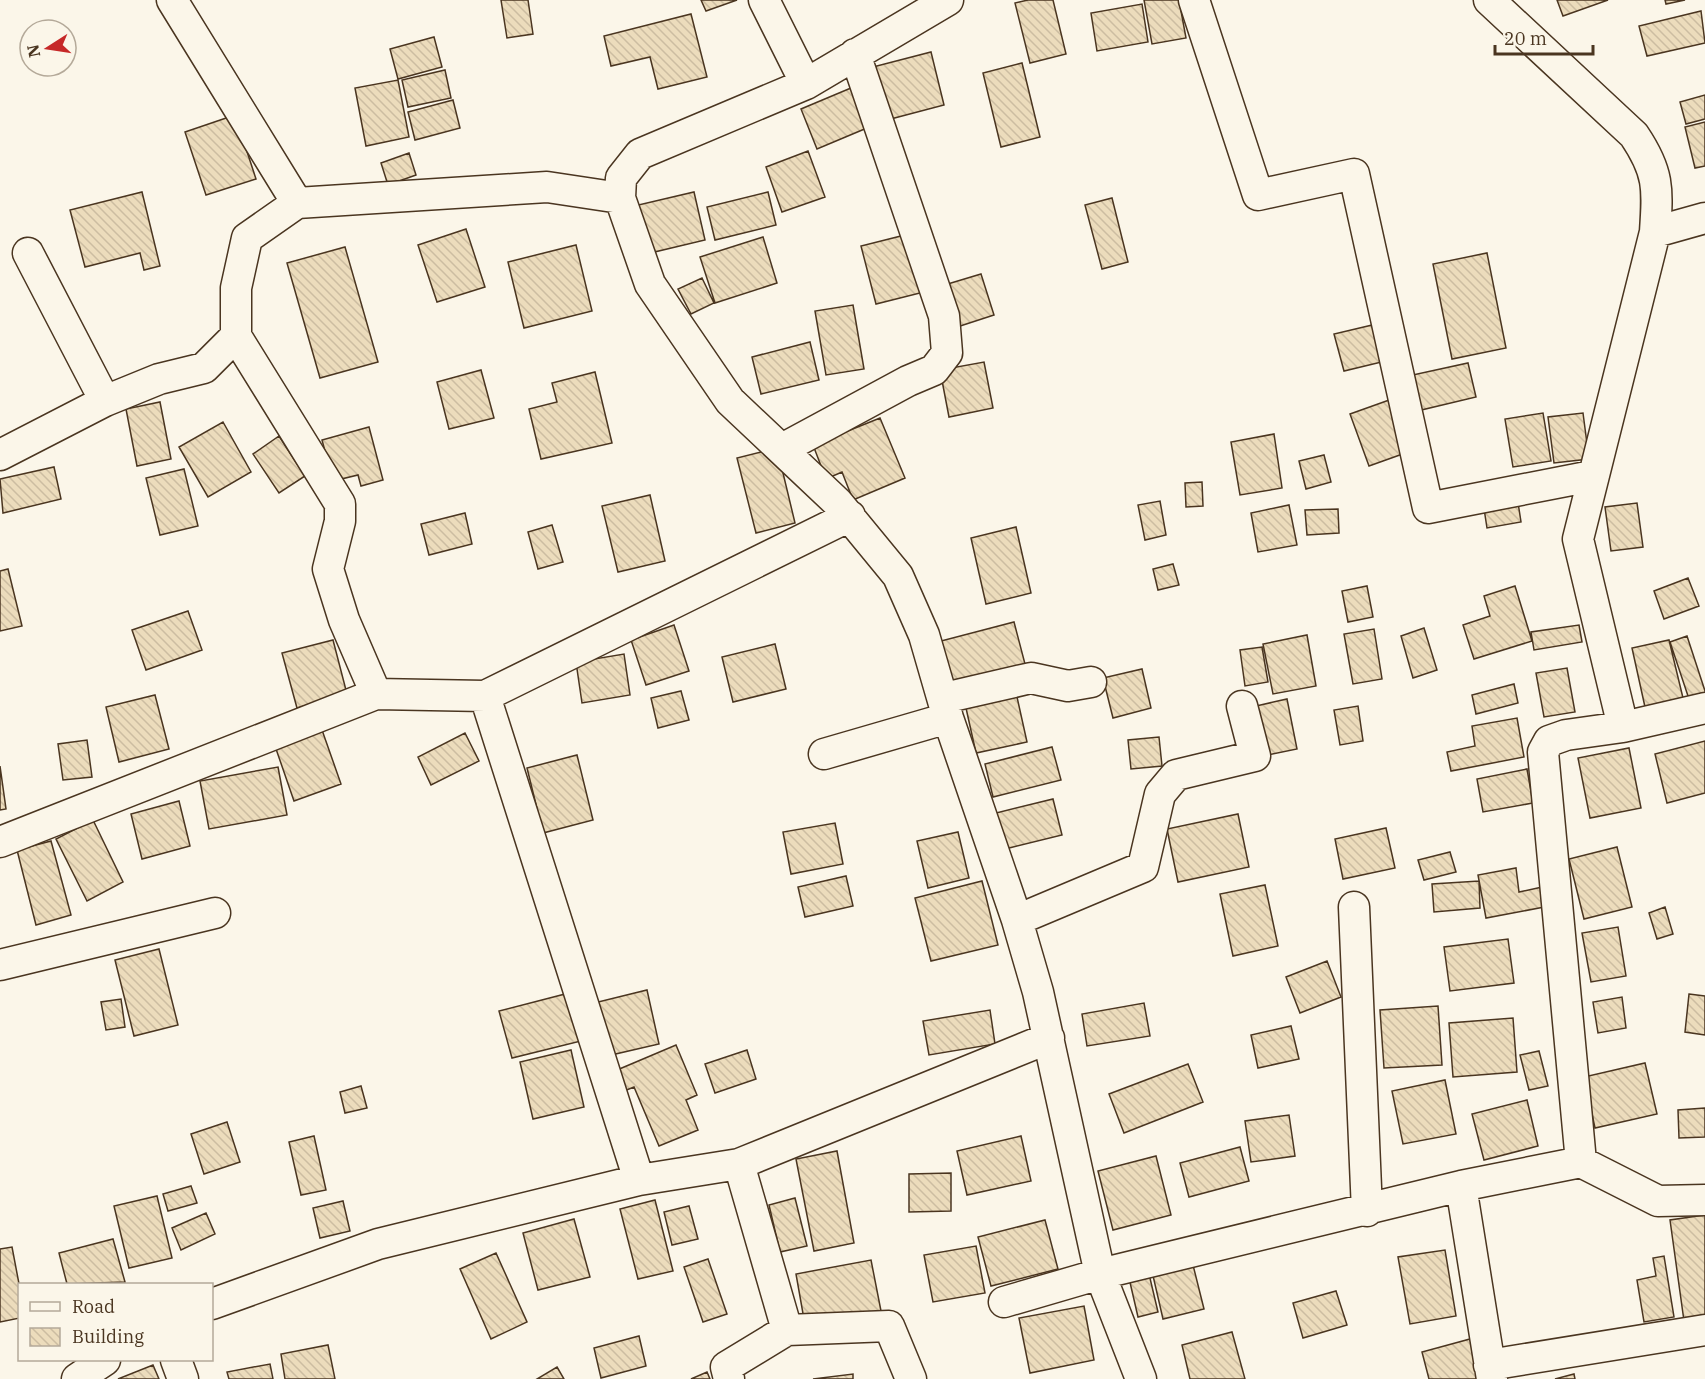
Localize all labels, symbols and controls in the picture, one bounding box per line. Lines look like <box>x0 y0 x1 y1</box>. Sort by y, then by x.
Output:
north arrow <box>18 18 78 78</box>
scale bar <box>1495 18 1592 56</box>
text: 20 m <box>1504 27 1547 50</box>
text: N <box>22 43 44 59</box>
legend <box>18 1283 213 1361</box>
text: Road <box>72 1295 115 1318</box>
text: Building <box>72 1325 144 1348</box>

